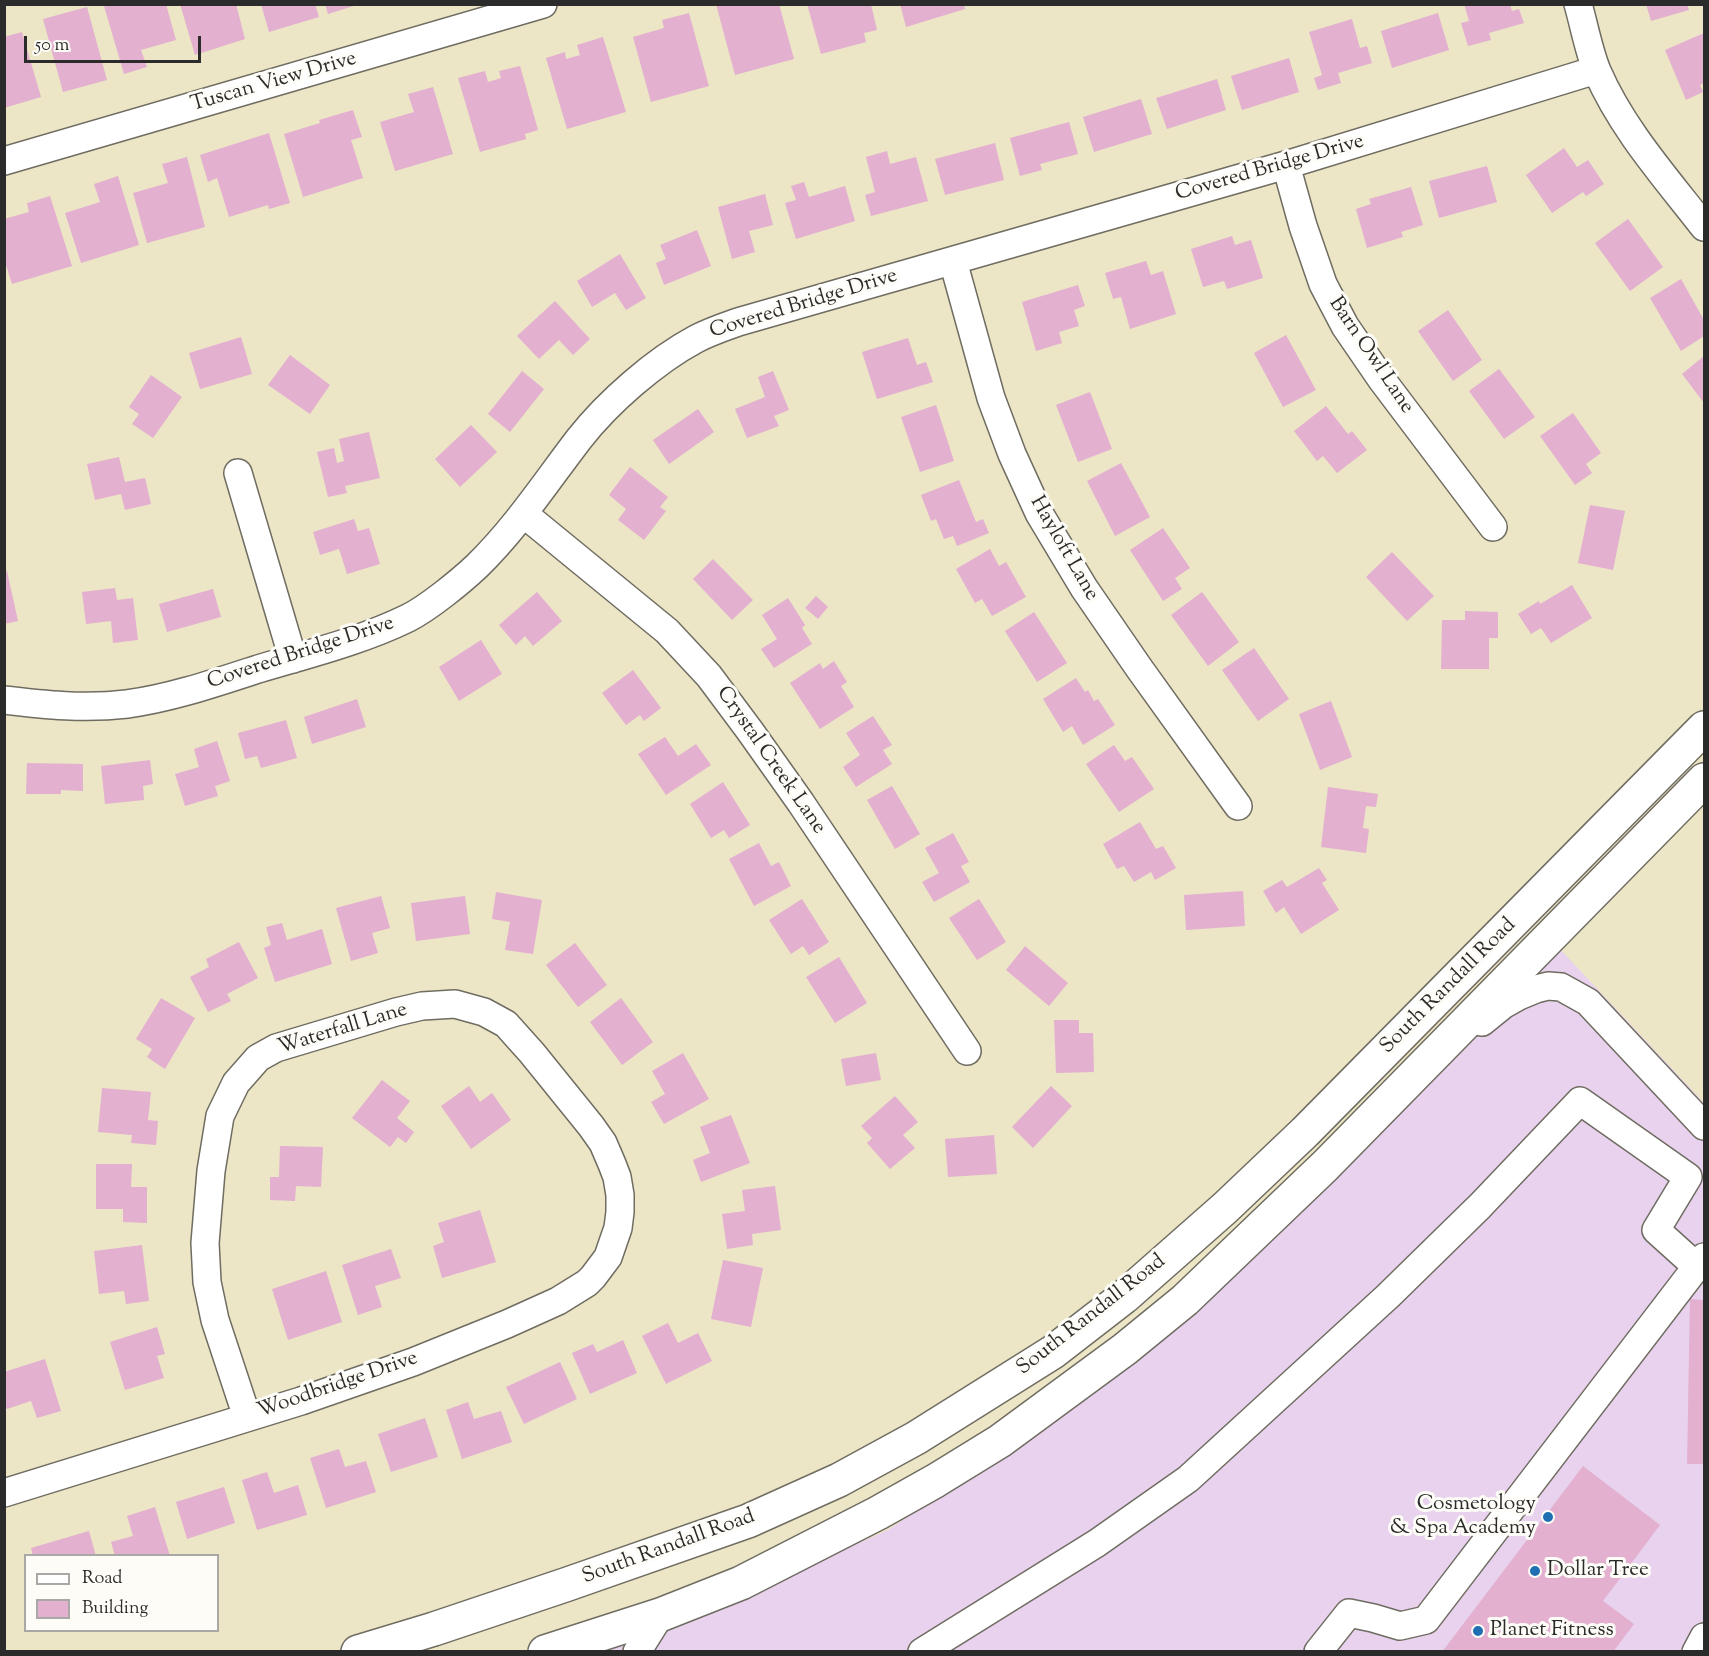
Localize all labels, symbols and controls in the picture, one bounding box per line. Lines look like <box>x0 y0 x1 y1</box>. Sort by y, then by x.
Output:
scale bar <box>27 24 204 62</box>
text: 50 m <box>35 33 69 59</box>
street label: Tuscan View Drive <box>188 47 360 119</box>
street label: Covered Bridge Drive <box>1173 130 1367 208</box>
street label: Covered Bridge Drive <box>707 264 901 346</box>
street label: Barn Owl Lane <box>1322 293 1418 419</box>
street label: Hayloft Lane <box>1023 492 1103 606</box>
street label: Covered Bridge Drive <box>204 612 398 696</box>
street label: Crystal Creek Lane <box>710 682 830 840</box>
street label: South Randall Road <box>1376 914 1522 1060</box>
street label: Waterfall Lane <box>275 998 411 1062</box>
street label: South Randall Road <box>1013 1250 1171 1382</box>
street label: Woodbridge Drive <box>254 1347 422 1425</box>
place label: Cosmetology & Spa Academy <box>1390 1492 1536 1542</box>
street label: South Randall Road <box>579 1505 759 1591</box>
marker: Cosmetology & Spa Academy <box>1541 1510 1555 1524</box>
legend <box>24 1554 219 1632</box>
place label: Dollar Tree <box>1547 1558 1649 1584</box>
marker: Dollar Tree <box>1528 1564 1542 1578</box>
text: Road <box>82 1566 122 1592</box>
text: Building <box>82 1596 148 1622</box>
place label: Planet Fitness <box>1490 1618 1614 1644</box>
marker: Planet Fitness <box>1471 1624 1485 1638</box>

